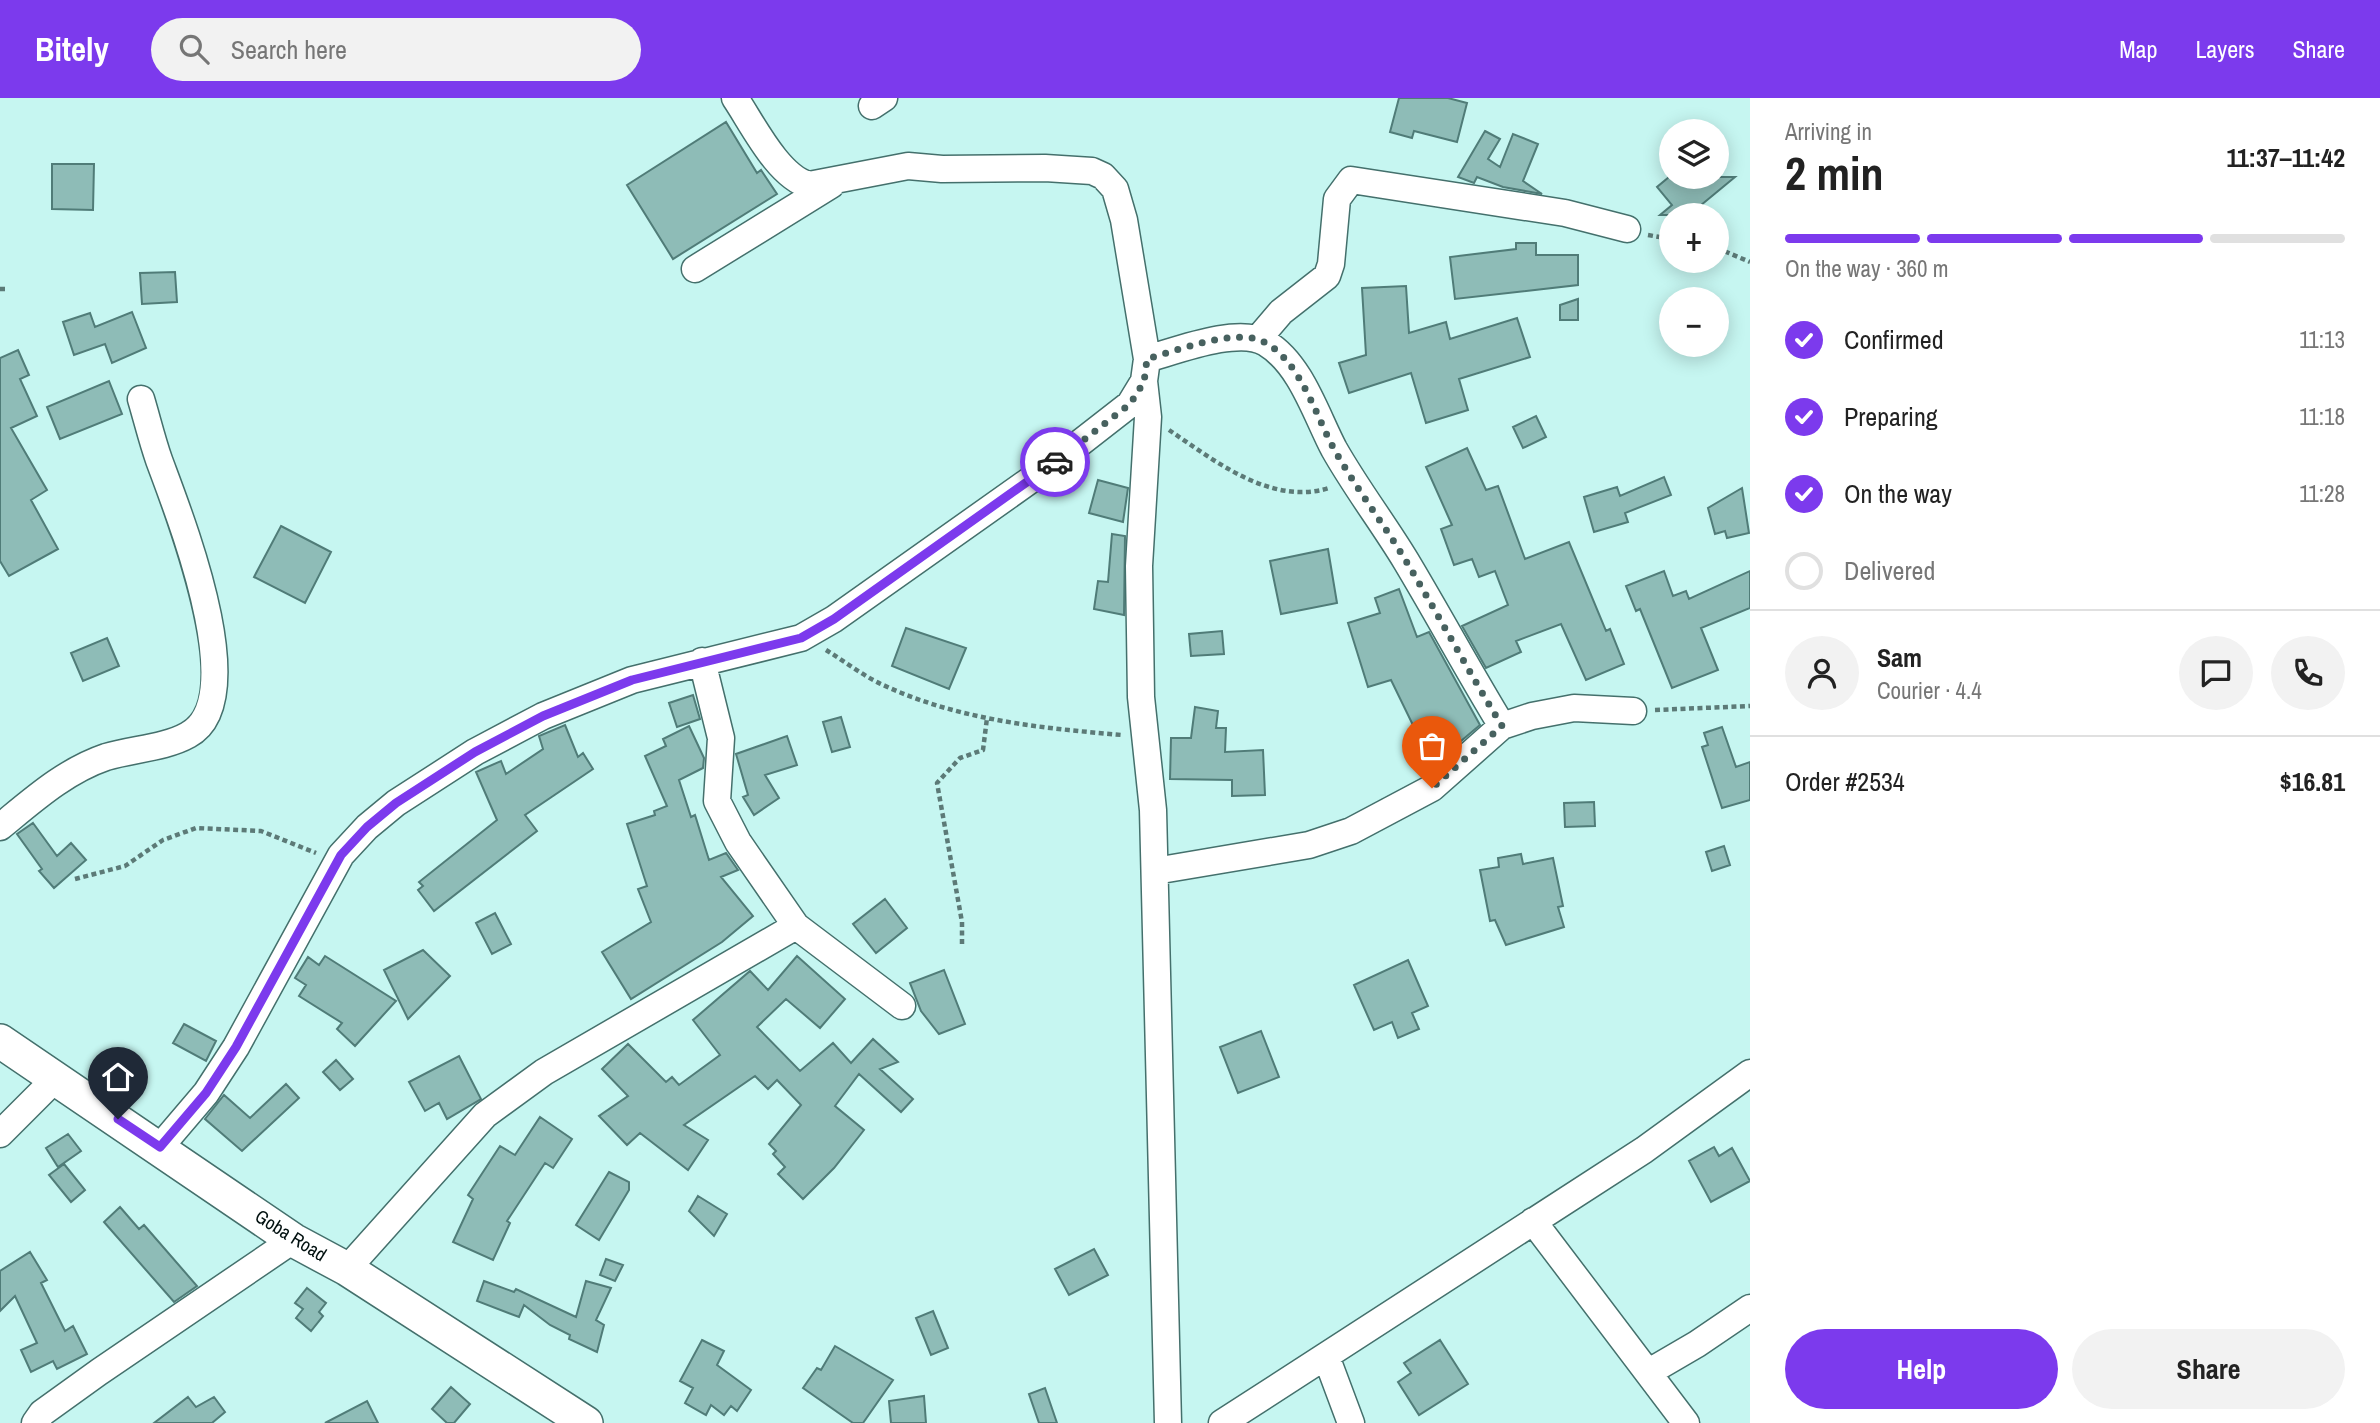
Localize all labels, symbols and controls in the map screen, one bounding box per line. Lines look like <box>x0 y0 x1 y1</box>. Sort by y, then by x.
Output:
search box <box>151 18 641 81</box>
text: Bitely <box>35 27 109 71</box>
icon: search <box>175 30 213 68</box>
text: Search here <box>231 32 347 67</box>
text: Map <box>2119 33 2157 65</box>
text: Layers <box>2195 33 2254 65</box>
text: Share <box>2292 33 2345 65</box>
text: Arriving in <box>1785 116 1872 147</box>
map controls <box>1659 119 1729 357</box>
button: layers <box>1659 119 1729 189</box>
text: 11:37–11:42 <box>2226 140 2345 175</box>
text: 2 min <box>1785 142 1884 204</box>
button: + <box>1659 203 1729 273</box>
text: On the way · 360 m <box>1785 253 1949 284</box>
button: − <box>1659 287 1729 357</box>
icon: check <box>1785 321 1823 359</box>
text: Confirmed <box>1844 322 1944 357</box>
text: 11:13 <box>2299 324 2345 355</box>
icon: check <box>1785 398 1823 436</box>
text: Preparing <box>1844 399 1938 434</box>
text: 11:18 <box>2299 401 2345 432</box>
courier <box>1020 427 1090 497</box>
icon: car <box>1036 443 1074 481</box>
icon: check <box>1785 475 1823 513</box>
text: On the way <box>1844 476 1952 511</box>
text: 11:28 <box>2299 478 2345 509</box>
text: Delivered <box>1844 553 1935 588</box>
button: person <box>1785 636 1859 710</box>
button: chat <box>2179 636 2253 710</box>
button: phone <box>2271 636 2345 710</box>
text: Sam <box>1877 640 1922 675</box>
text: Courier · 4.4 <box>1877 675 1982 706</box>
pin <box>1402 716 1462 788</box>
icon: bag <box>1413 727 1451 765</box>
text: Order #2534 <box>1785 764 1905 799</box>
text: $16.81 <box>2280 764 2345 799</box>
pin <box>88 1047 148 1119</box>
icon: home <box>99 1058 137 1096</box>
street label: Goba Road <box>250 1203 332 1267</box>
button: Help <box>1785 1329 2058 1409</box>
button: Share <box>2072 1329 2345 1409</box>

